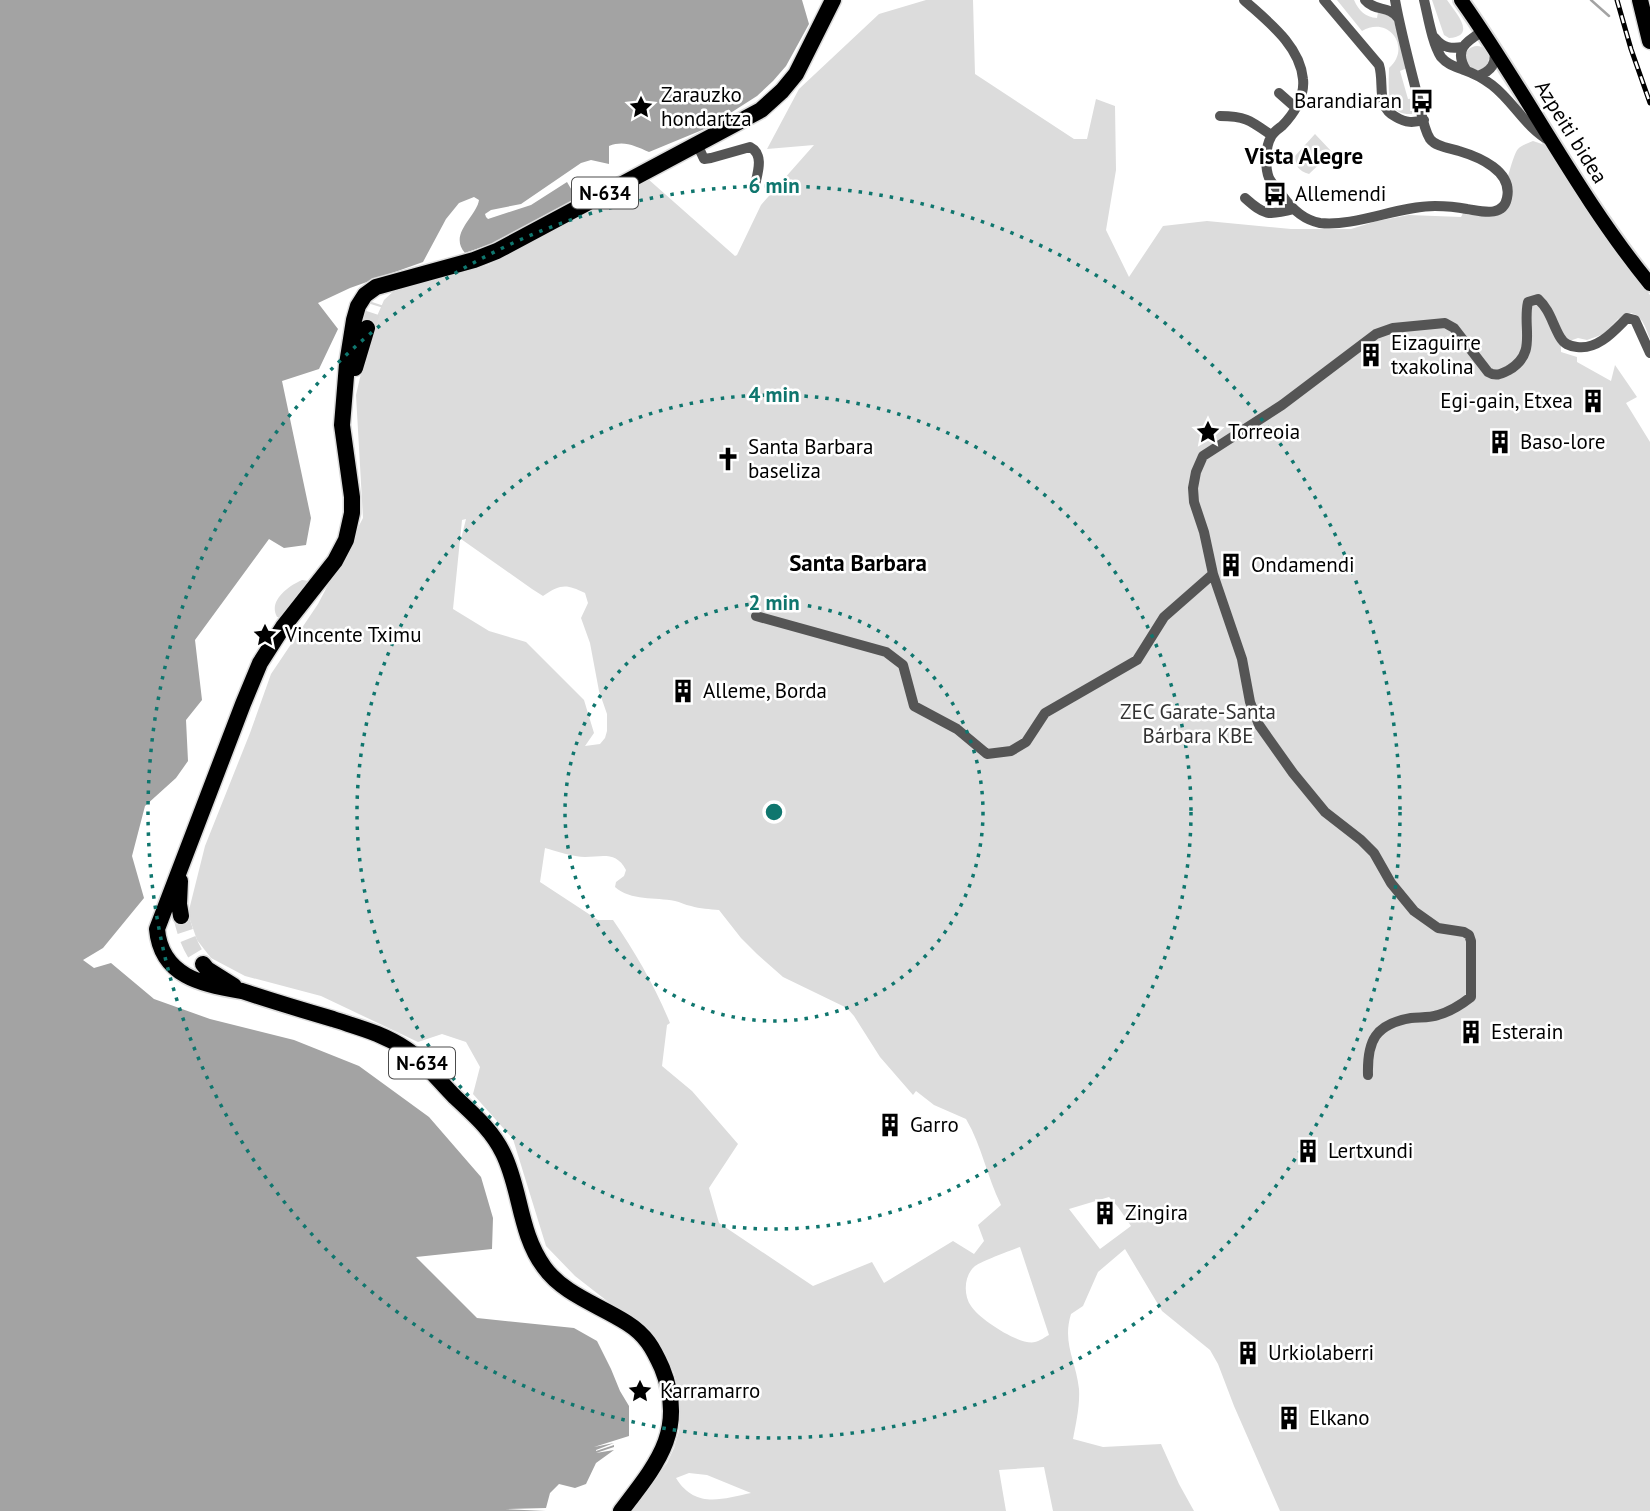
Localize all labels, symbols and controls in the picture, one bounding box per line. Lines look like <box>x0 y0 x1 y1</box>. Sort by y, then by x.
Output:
street label: Azpeiti bidea <box>1529 75 1614 188</box>
place label: Zarauzko hondartza <box>661 81 752 132</box>
place label: Barandiaran <box>1294 87 1402 114</box>
bus stop icon: Barandiaran <box>1408 87 1436 115</box>
place icon: Zarauzko hondartza <box>627 93 655 121</box>
district label: Vista Alegre <box>1244 141 1363 170</box>
text: 6 min <box>748 172 800 199</box>
road number: N-634 <box>572 178 638 209</box>
bus stop icon: Allemendi <box>1261 180 1289 208</box>
place label: Allemendi <box>1295 180 1386 207</box>
place label: Eizaguirre txakolina <box>1391 329 1481 380</box>
building icon: Eizaguirre txakolina <box>1357 341 1385 369</box>
text: 4 min <box>748 381 800 408</box>
place label: Egi-gain, Etxea <box>1440 387 1573 414</box>
building icon: Egi-gain, Etxea <box>1579 387 1607 415</box>
place icon: Torreoia <box>1194 418 1222 446</box>
place label: Torreoia <box>1228 418 1300 445</box>
building icon: Baso-lore <box>1486 428 1514 456</box>
place label: Baso-lore <box>1520 428 1606 455</box>
place label: Santa Barbara baseliza <box>748 433 873 484</box>
church icon: Santa Barbara baseliza <box>714 445 742 473</box>
district label: Santa Barbara <box>789 548 927 577</box>
building icon: Ondamendi <box>1217 551 1245 579</box>
place label: Ondamendi <box>1251 551 1355 578</box>
text: 2 min <box>748 589 800 616</box>
place icon: Vincente Tximu <box>251 621 279 649</box>
place label: Vincente Tximu <box>284 621 421 648</box>
building icon: Alleme, Borda <box>669 677 697 705</box>
place label: Alleme, Borda <box>703 677 827 704</box>
park label: ZEC Garate-Santa Bárbara KBE <box>1120 698 1276 749</box>
centre of rings <box>762 800 786 824</box>
building icon: Esterain <box>1457 1018 1485 1046</box>
place label: Esterain <box>1491 1018 1563 1045</box>
road number: N-634 <box>389 1048 455 1078</box>
building icon: Garro <box>876 1111 904 1139</box>
place label: Garro <box>910 1111 959 1138</box>
building icon: Lertxundi <box>1294 1137 1322 1165</box>
place label: Lertxundi <box>1328 1137 1413 1164</box>
building icon: Zingira <box>1091 1199 1119 1227</box>
place label: Zingira <box>1125 1199 1188 1226</box>
building icon: Urkiolaberri <box>1234 1339 1262 1367</box>
place label: Urkiolaberri <box>1268 1339 1374 1366</box>
place icon: Karramarro <box>626 1377 654 1405</box>
place label: Karramarro <box>660 1377 760 1404</box>
building icon: Elkano <box>1275 1404 1303 1432</box>
place label: Elkano <box>1309 1404 1370 1431</box>

